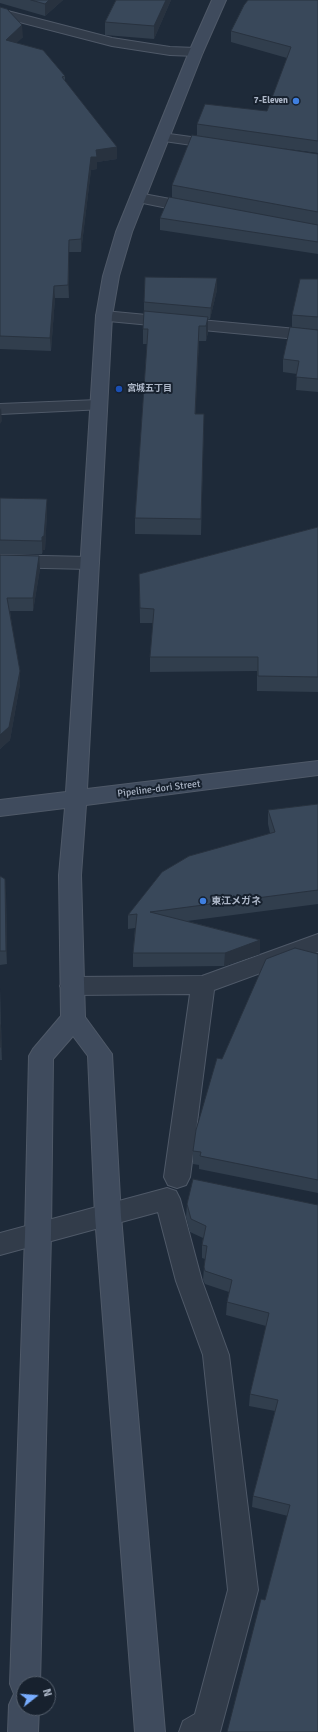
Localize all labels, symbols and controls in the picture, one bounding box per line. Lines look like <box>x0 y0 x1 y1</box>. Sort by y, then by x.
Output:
place label: 7-Eleven <box>254 96 288 106</box>
marker: 7-Eleven <box>291 96 301 106</box>
marker: 宮城五丁目 <box>114 384 124 394</box>
place label: 宮城五丁目 <box>127 384 172 394</box>
street label: Pipeline-dori Street <box>117 778 201 800</box>
place label: 東江メガネ <box>211 895 261 907</box>
marker: 東江メガネ <box>198 896 208 906</box>
north arrow <box>16 1676 56 1716</box>
text: N <box>40 1687 54 1698</box>

